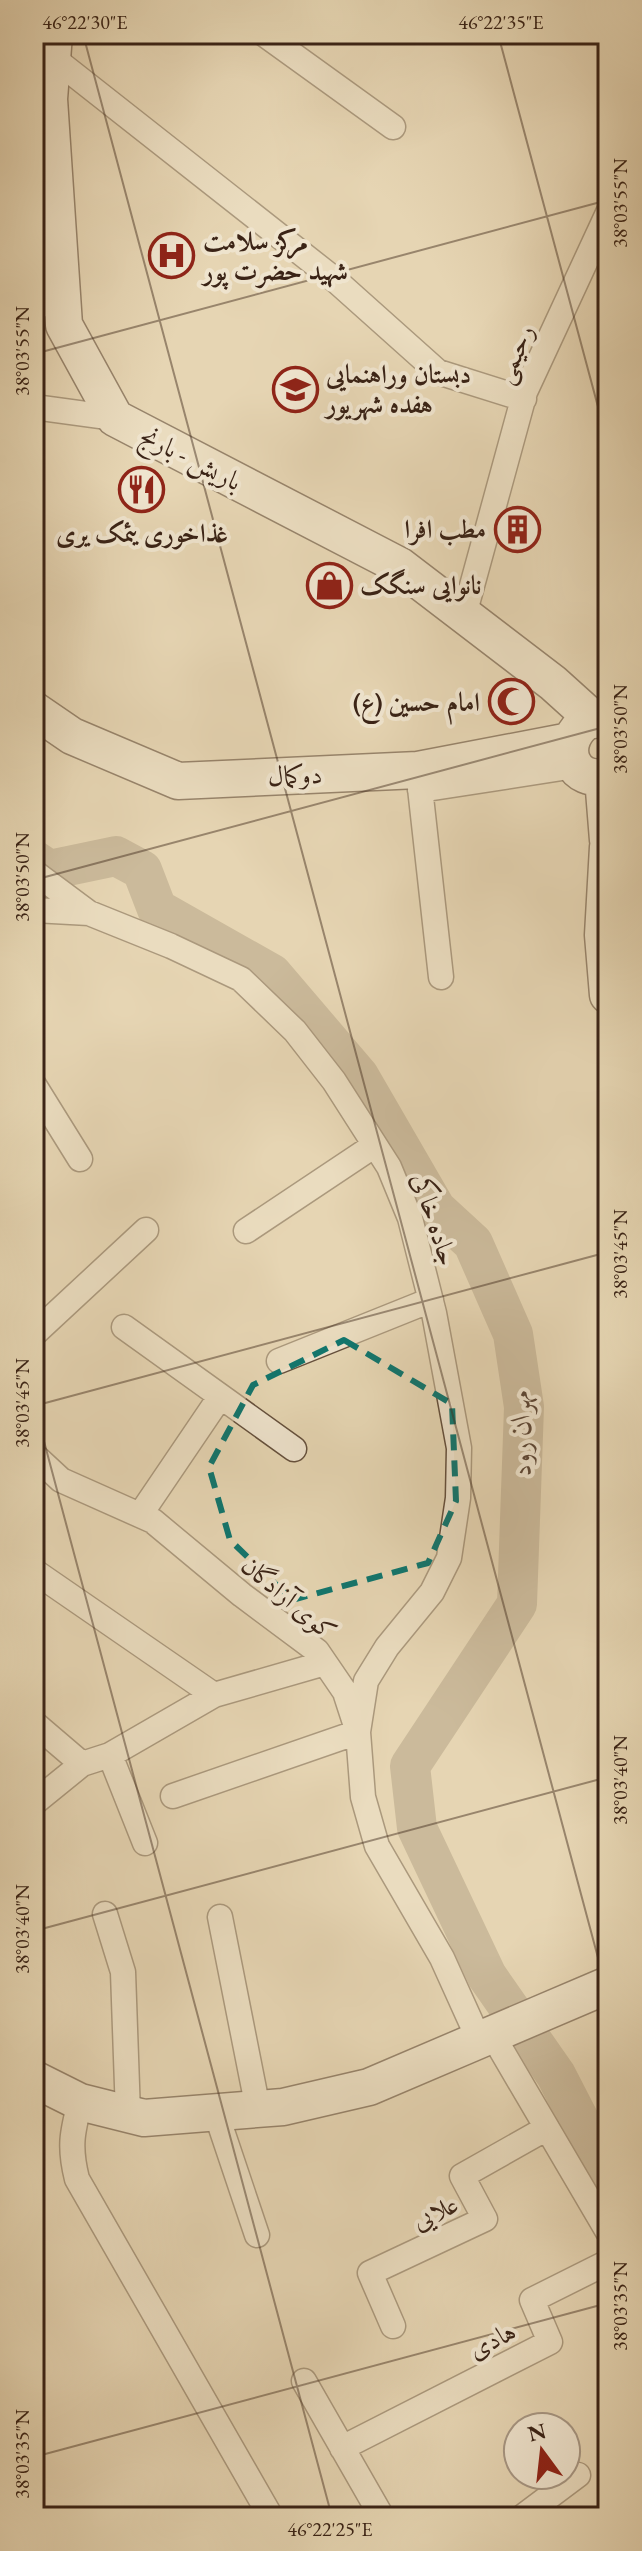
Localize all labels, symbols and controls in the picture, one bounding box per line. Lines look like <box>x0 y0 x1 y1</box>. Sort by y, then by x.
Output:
text: 46°22'30"E <box>42 9 128 35</box>
text: 46°22'35"E <box>458 9 544 35</box>
text: 38°03'55"N <box>607 158 633 248</box>
place label: مرکز سلامت شهید حضرت پور <box>200 224 348 290</box>
hospital icon: مرکز سلامت شهید حضرت پور <box>148 232 196 280</box>
text: 38°03'55"N <box>9 306 35 396</box>
street label: رحیمی <box>486 319 542 389</box>
place label: دبستان وراهنمایی هفده شهریور <box>323 357 471 421</box>
school or university icon: دبستان وراهنمایی هفده شهریور <box>271 365 319 413</box>
street label: باریش - بارنج <box>132 418 248 503</box>
restaurant icon: غذاخوری یئمک یری <box>118 466 166 514</box>
building icon: مطب افرا <box>493 505 541 553</box>
place label: مطب افرا <box>405 512 486 546</box>
place label: غذاخوری یئمک یری <box>56 516 228 550</box>
shop icon: نانوایی سنگک <box>305 561 353 609</box>
place label: نانوایی سنگک <box>360 568 482 603</box>
mosque icon: امام حسین (ع) <box>487 678 535 726</box>
text: 38°03'50"N <box>607 684 633 774</box>
place label: امام حسین (ع) <box>353 685 480 725</box>
street label: دوکمال <box>267 757 323 793</box>
text: 38°03'50"N <box>9 832 35 922</box>
street label: جاده خاکی <box>404 1168 466 1270</box>
text: 38°03'45"N <box>607 1209 633 1299</box>
text: 38°03'45"N <box>9 1358 35 1448</box>
water label: مهران رود <box>501 1389 540 1477</box>
street label: کوی آزادگان <box>234 1548 344 1648</box>
text: 38°03'40"N <box>607 1735 633 1825</box>
text: 38°03'40"N <box>9 1884 35 1974</box>
street label: علایی <box>406 2187 464 2237</box>
text: 38°03'35"N <box>607 2261 633 2351</box>
street label: هادی <box>462 2314 522 2366</box>
text: 38°03'35"N <box>9 2409 35 2499</box>
north arrow <box>502 2411 582 2491</box>
text: N <box>525 2416 549 2448</box>
text: 46°22'25"E <box>287 2516 373 2542</box>

